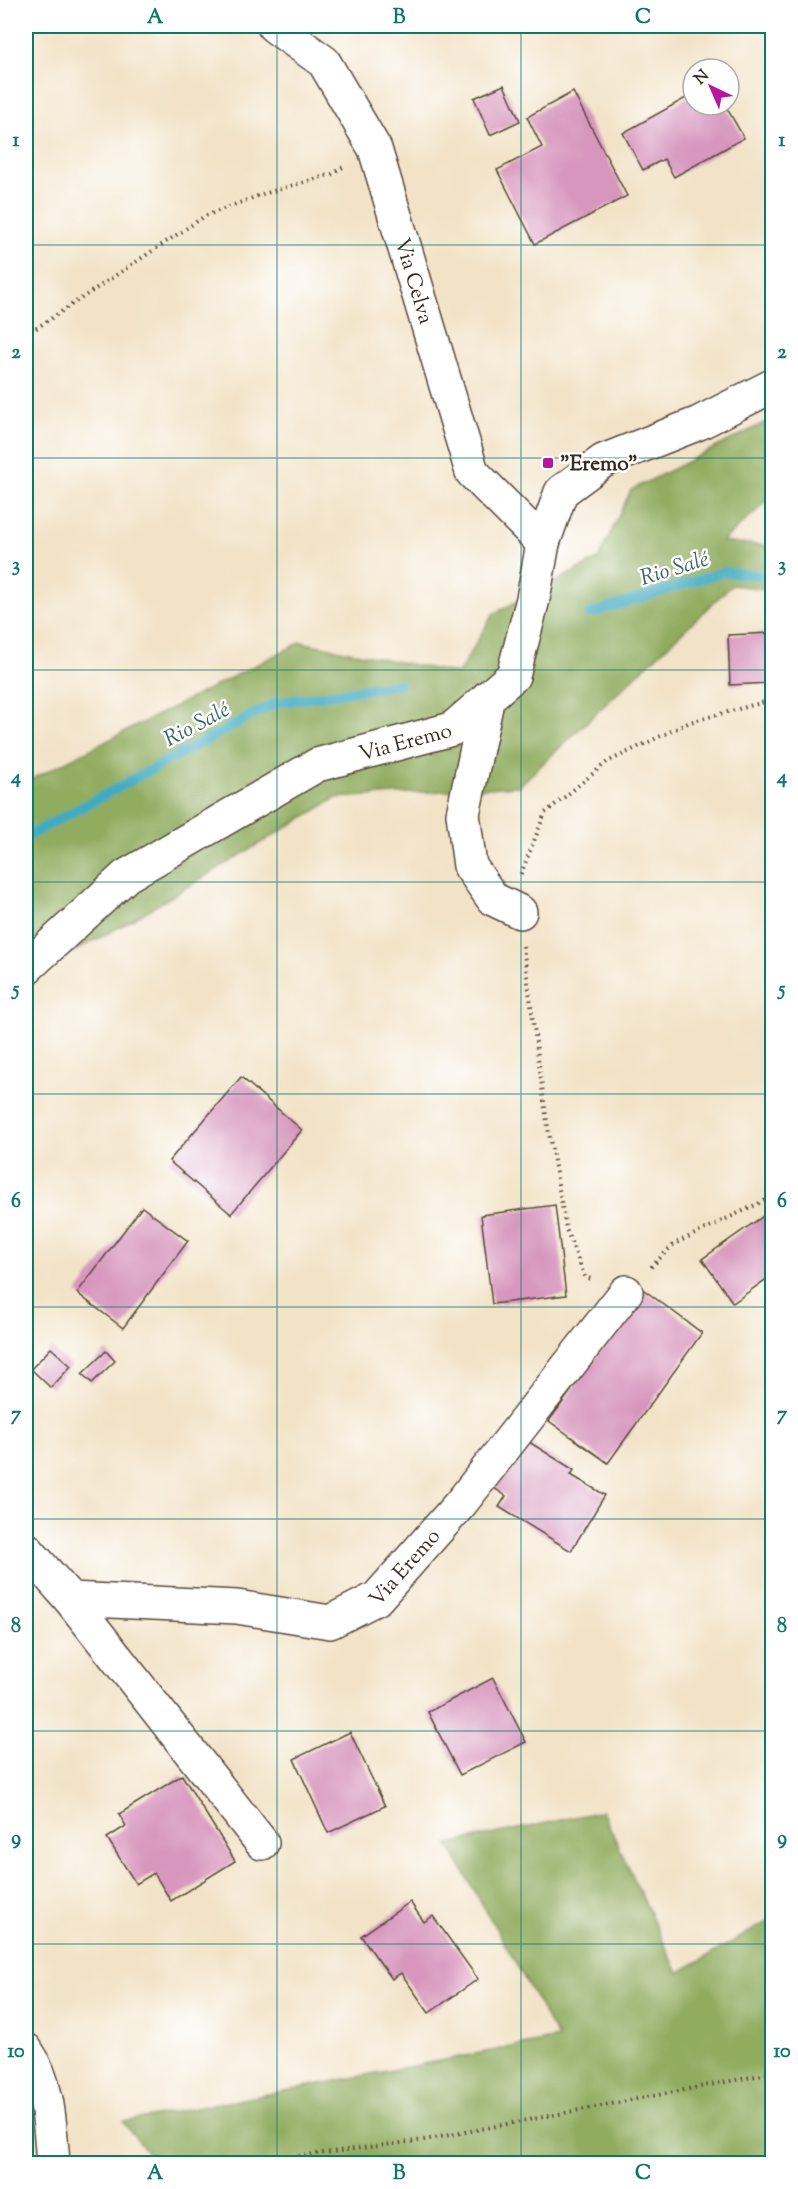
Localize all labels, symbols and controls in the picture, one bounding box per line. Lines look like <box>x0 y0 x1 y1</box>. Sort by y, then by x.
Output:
text: A <box>147 4 164 33</box>
text: B <box>393 4 406 33</box>
text: C <box>635 4 651 33</box>
north arrow <box>681 57 741 117</box>
text: N <box>690 65 715 91</box>
text: 1 <box>13 127 20 156</box>
text: 1 <box>779 127 786 156</box>
street label: Via Celva <box>386 235 440 328</box>
text: 2 <box>11 339 21 368</box>
text: 2 <box>777 339 787 368</box>
place label: "Eremo" <box>560 450 638 480</box>
marker: "Eremo" <box>541 456 555 470</box>
water label: Rio Salé <box>637 544 713 595</box>
text: 3 <box>12 552 20 581</box>
text: 3 <box>778 552 786 581</box>
water label: Rio Salé <box>159 695 236 756</box>
street label: Via Eremo <box>356 717 455 770</box>
text: 4 <box>10 764 21 793</box>
text: 4 <box>776 764 787 793</box>
text: 5 <box>11 976 20 1005</box>
text: 5 <box>777 976 786 1005</box>
text: 6 <box>11 1188 21 1217</box>
text: 6 <box>777 1188 787 1217</box>
text: 7 <box>11 1401 22 1430</box>
text: 7 <box>777 1401 788 1430</box>
street label: Via Eremo <box>363 1523 448 1614</box>
text: 8 <box>11 1613 21 1642</box>
text: 8 <box>777 1613 787 1642</box>
text: 9 <box>11 1825 21 1854</box>
text: 9 <box>777 1825 787 1854</box>
text: 10 <box>7 2038 25 2067</box>
text: 10 <box>773 2038 791 2067</box>
text: A <box>147 2160 164 2189</box>
text: B <box>393 2160 406 2189</box>
text: C <box>635 2160 651 2189</box>

